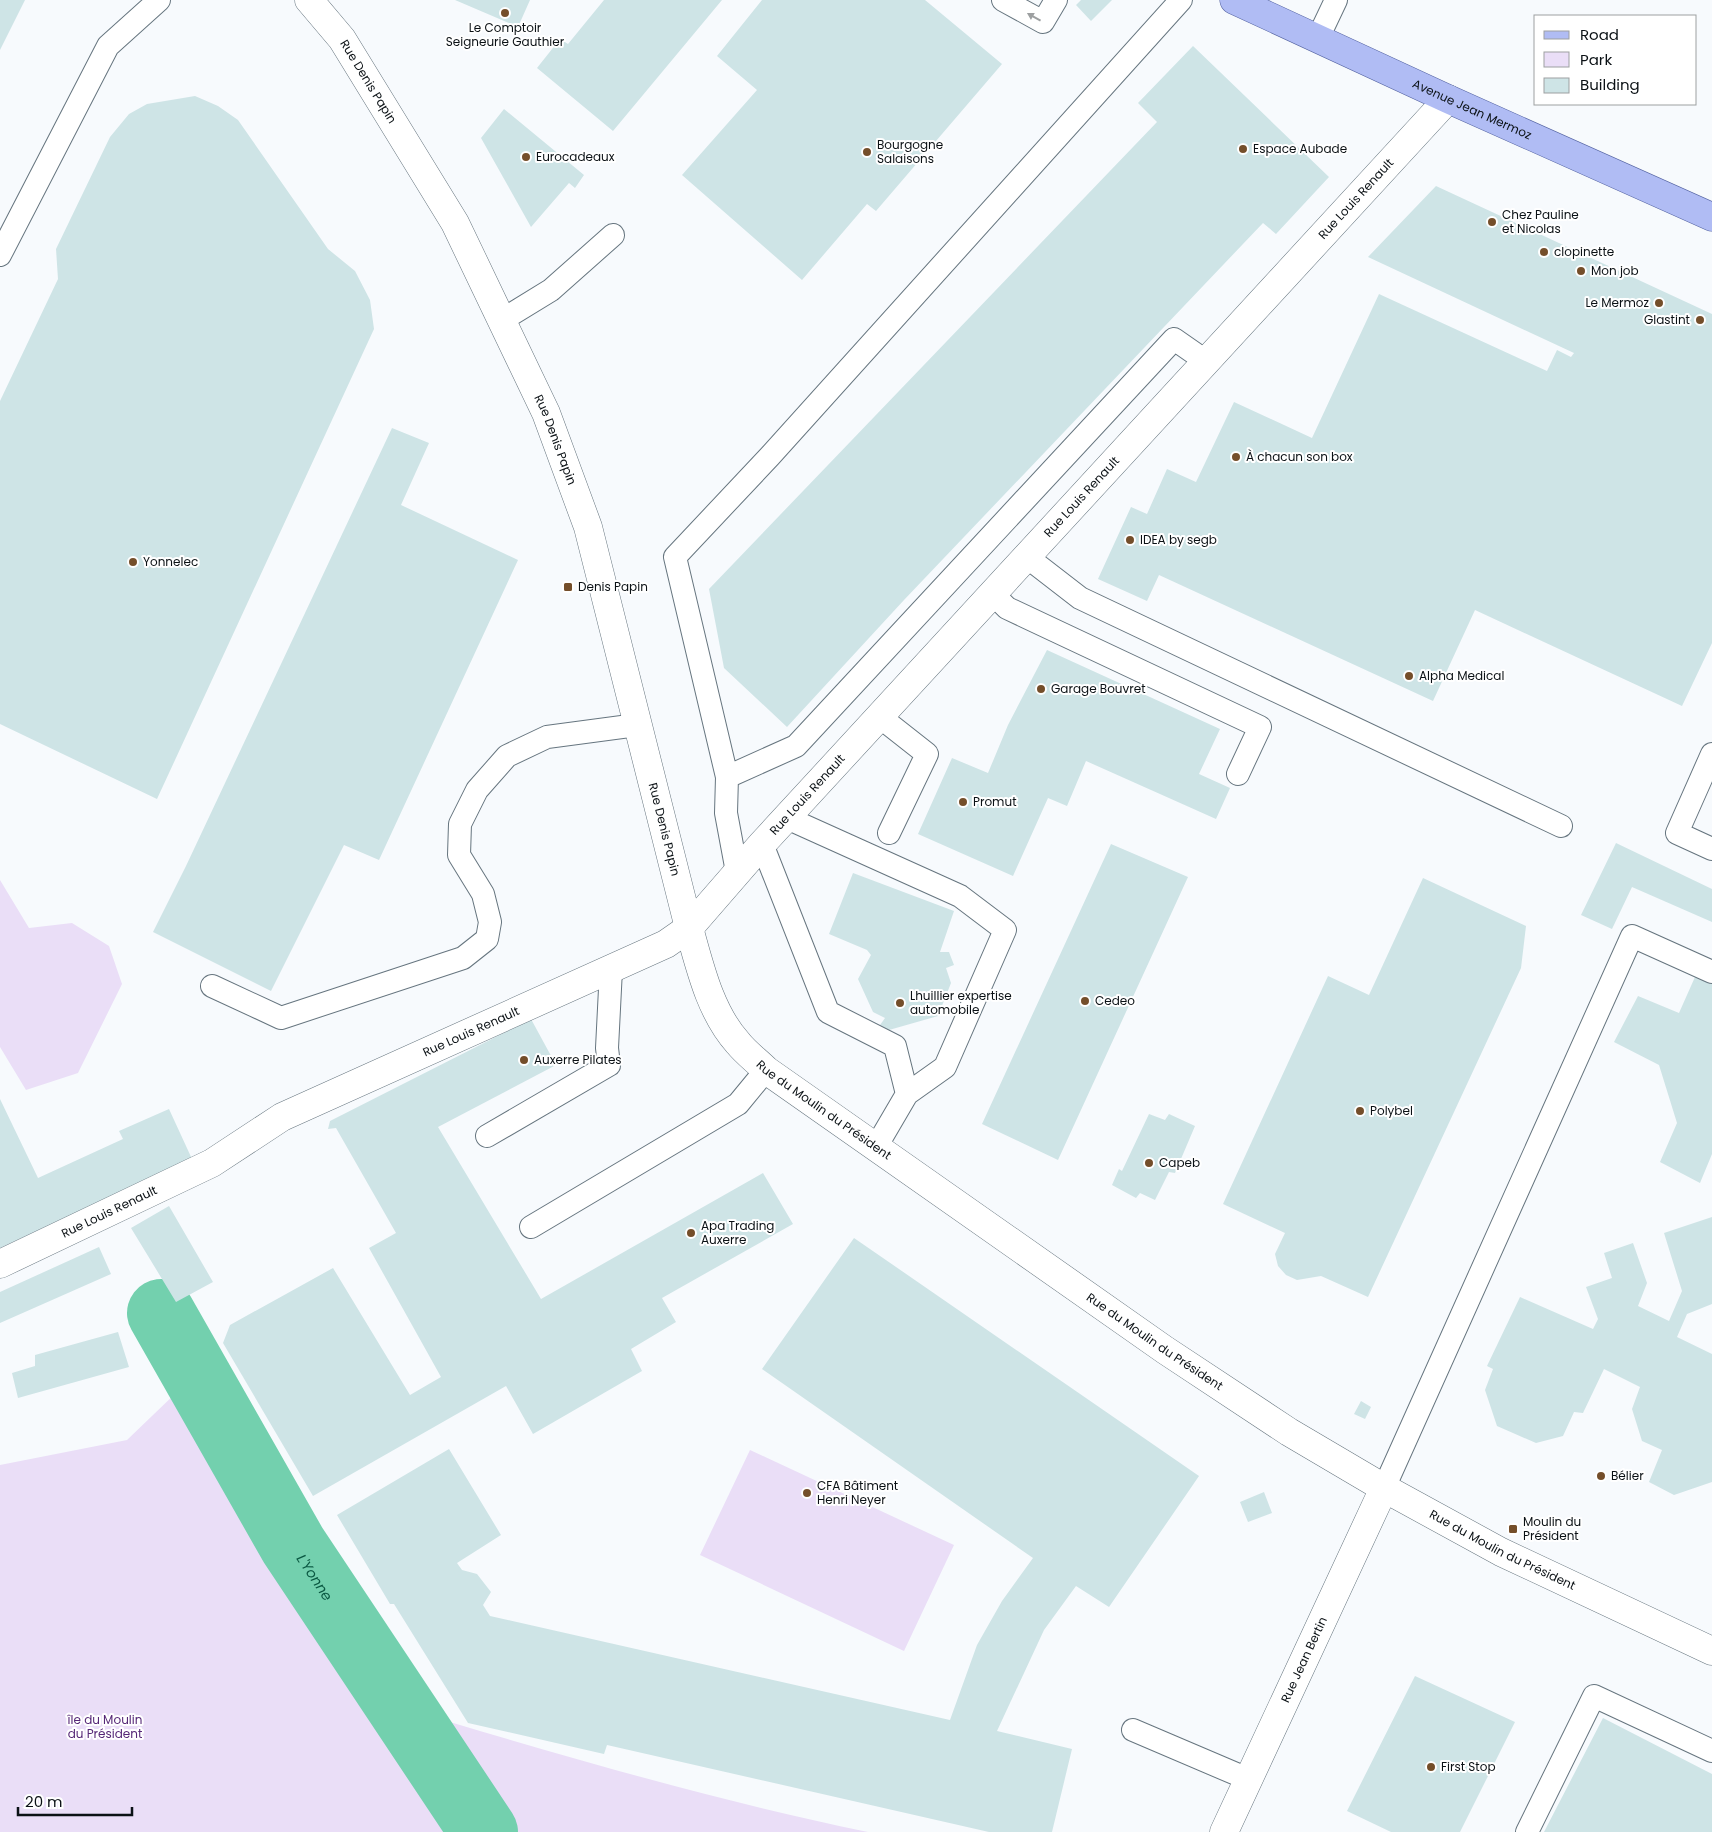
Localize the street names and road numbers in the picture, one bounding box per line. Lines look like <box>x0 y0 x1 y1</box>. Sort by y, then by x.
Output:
street label: Rue Denis Papin <box>336 36 401 126</box>
street label: Avenue Jean Mermoz <box>1410 75 1534 143</box>
street label: Rue Louis Renault <box>1314 154 1397 243</box>
street label: Rue Denis Papin <box>530 392 581 487</box>
street label: Rue Louis Renault <box>1040 452 1123 541</box>
street label: Rue Louis Renault <box>765 750 849 839</box>
street label: Rue Denis Papin <box>645 781 685 878</box>
street label: Rue Louis Renault <box>420 1002 522 1061</box>
street label: Rue du Moulin du Président <box>753 1056 895 1163</box>
street label: Rue Louis Renault <box>58 1181 160 1242</box>
street label: Rue du Moulin du Président <box>1083 1289 1226 1394</box>
street label: Rue du Moulin du Président <box>1427 1505 1579 1594</box>
street label: Rue Jean Bertin <box>1276 1614 1331 1705</box>

